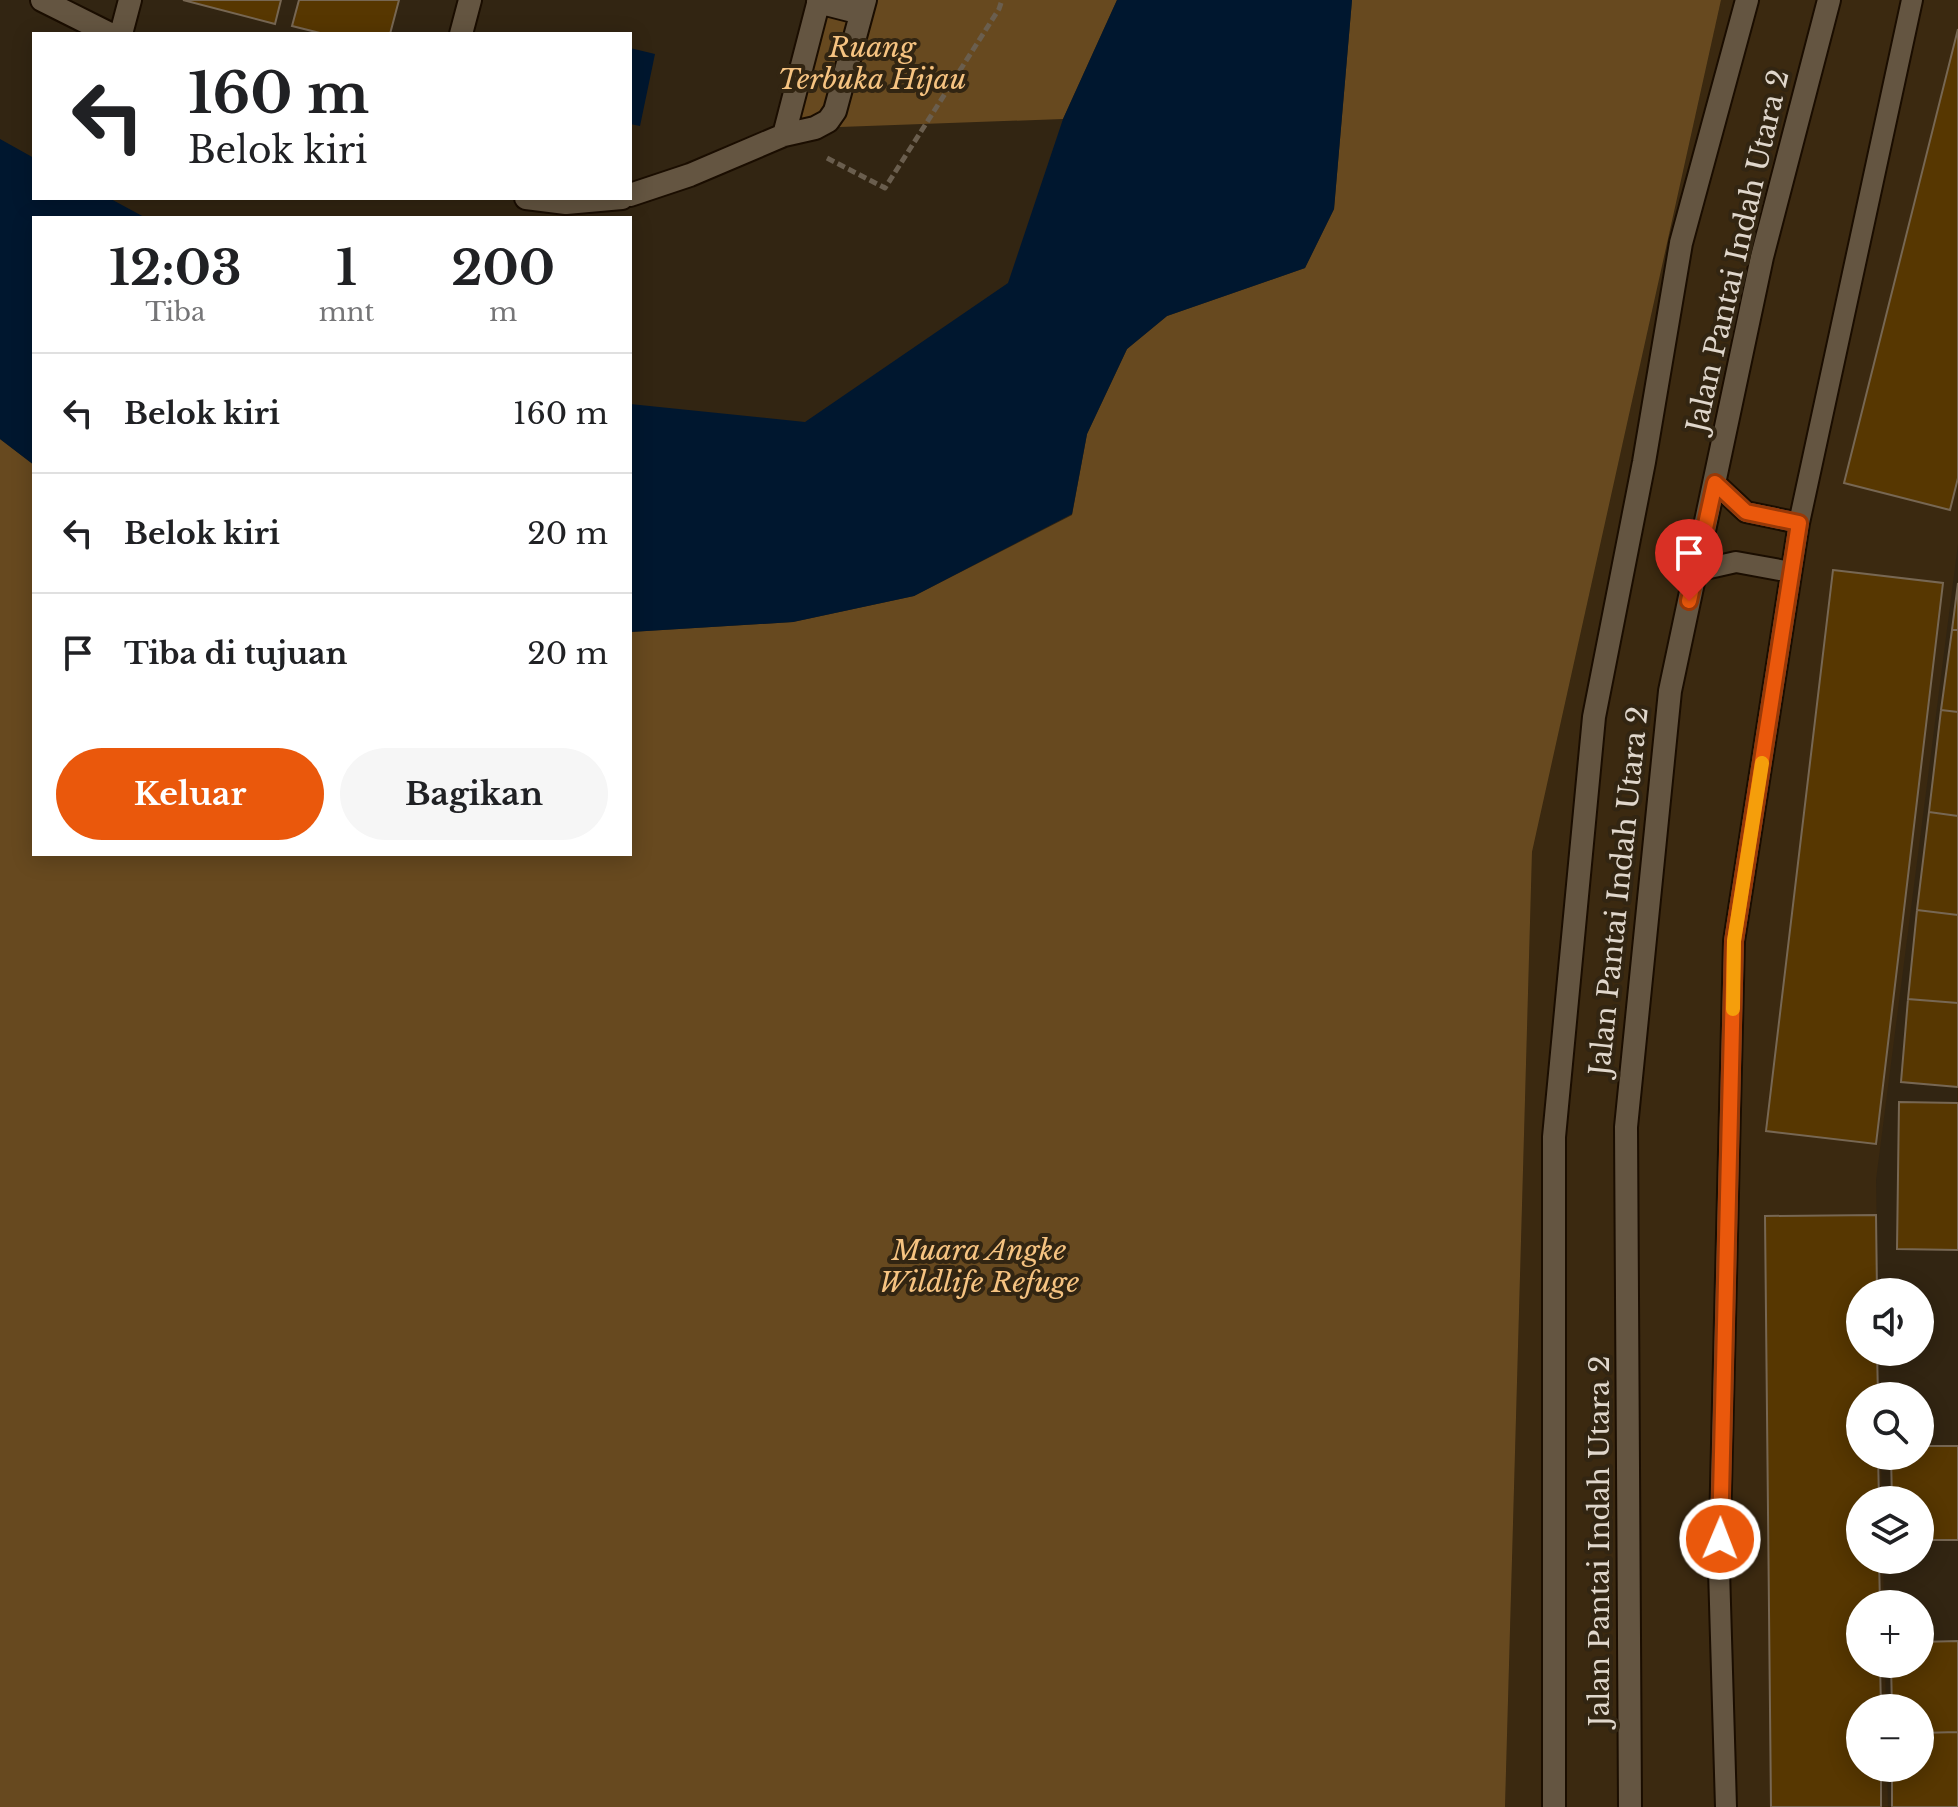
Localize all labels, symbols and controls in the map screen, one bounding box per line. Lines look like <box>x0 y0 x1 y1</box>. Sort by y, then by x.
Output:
park label: Ruang Terbuka Hijau <box>778 30 966 97</box>
text: 160 m <box>188 59 369 128</box>
icon: left <box>56 64 160 168</box>
street label: Jalan Pantai Indah Utara 2 <box>1678 66 1797 440</box>
text: Belok kiri <box>188 128 367 173</box>
text: 12:03 <box>109 238 242 298</box>
text: 1 <box>336 238 357 298</box>
text: 200 <box>451 238 555 298</box>
text: Tiba <box>145 296 205 328</box>
text: mnt <box>319 296 374 328</box>
text: m <box>489 296 517 328</box>
icon: left <box>56 391 100 435</box>
text: Belok kiri <box>124 395 280 432</box>
text: 160 m <box>513 395 608 432</box>
icon: left <box>56 511 100 555</box>
text: Belok kiri <box>124 515 280 552</box>
text: 20 m <box>527 515 608 552</box>
pin <box>1655 519 1723 601</box>
icon: arrive <box>1667 531 1711 575</box>
icon: arrive <box>56 631 100 675</box>
text: Tiba di tujuan <box>124 635 347 672</box>
text: 20 m <box>527 635 608 672</box>
street label: Jalan Pantai Indah Utara 2 <box>1582 705 1656 1081</box>
button: Keluar <box>56 748 324 840</box>
button: Bagikan <box>340 748 608 840</box>
park label: Muara Angke Wildlife Refuge <box>879 1233 1080 1300</box>
map controls <box>1846 1278 1934 1782</box>
button: sound <box>1846 1278 1934 1366</box>
street label: Jalan Pantai Indah Utara 2 <box>1582 1356 1617 1730</box>
button: search <box>1846 1382 1934 1470</box>
button: layers <box>1846 1486 1934 1574</box>
position arrow <box>1678 1497 1762 1581</box>
button: + <box>1846 1590 1934 1678</box>
button: − <box>1846 1694 1934 1782</box>

